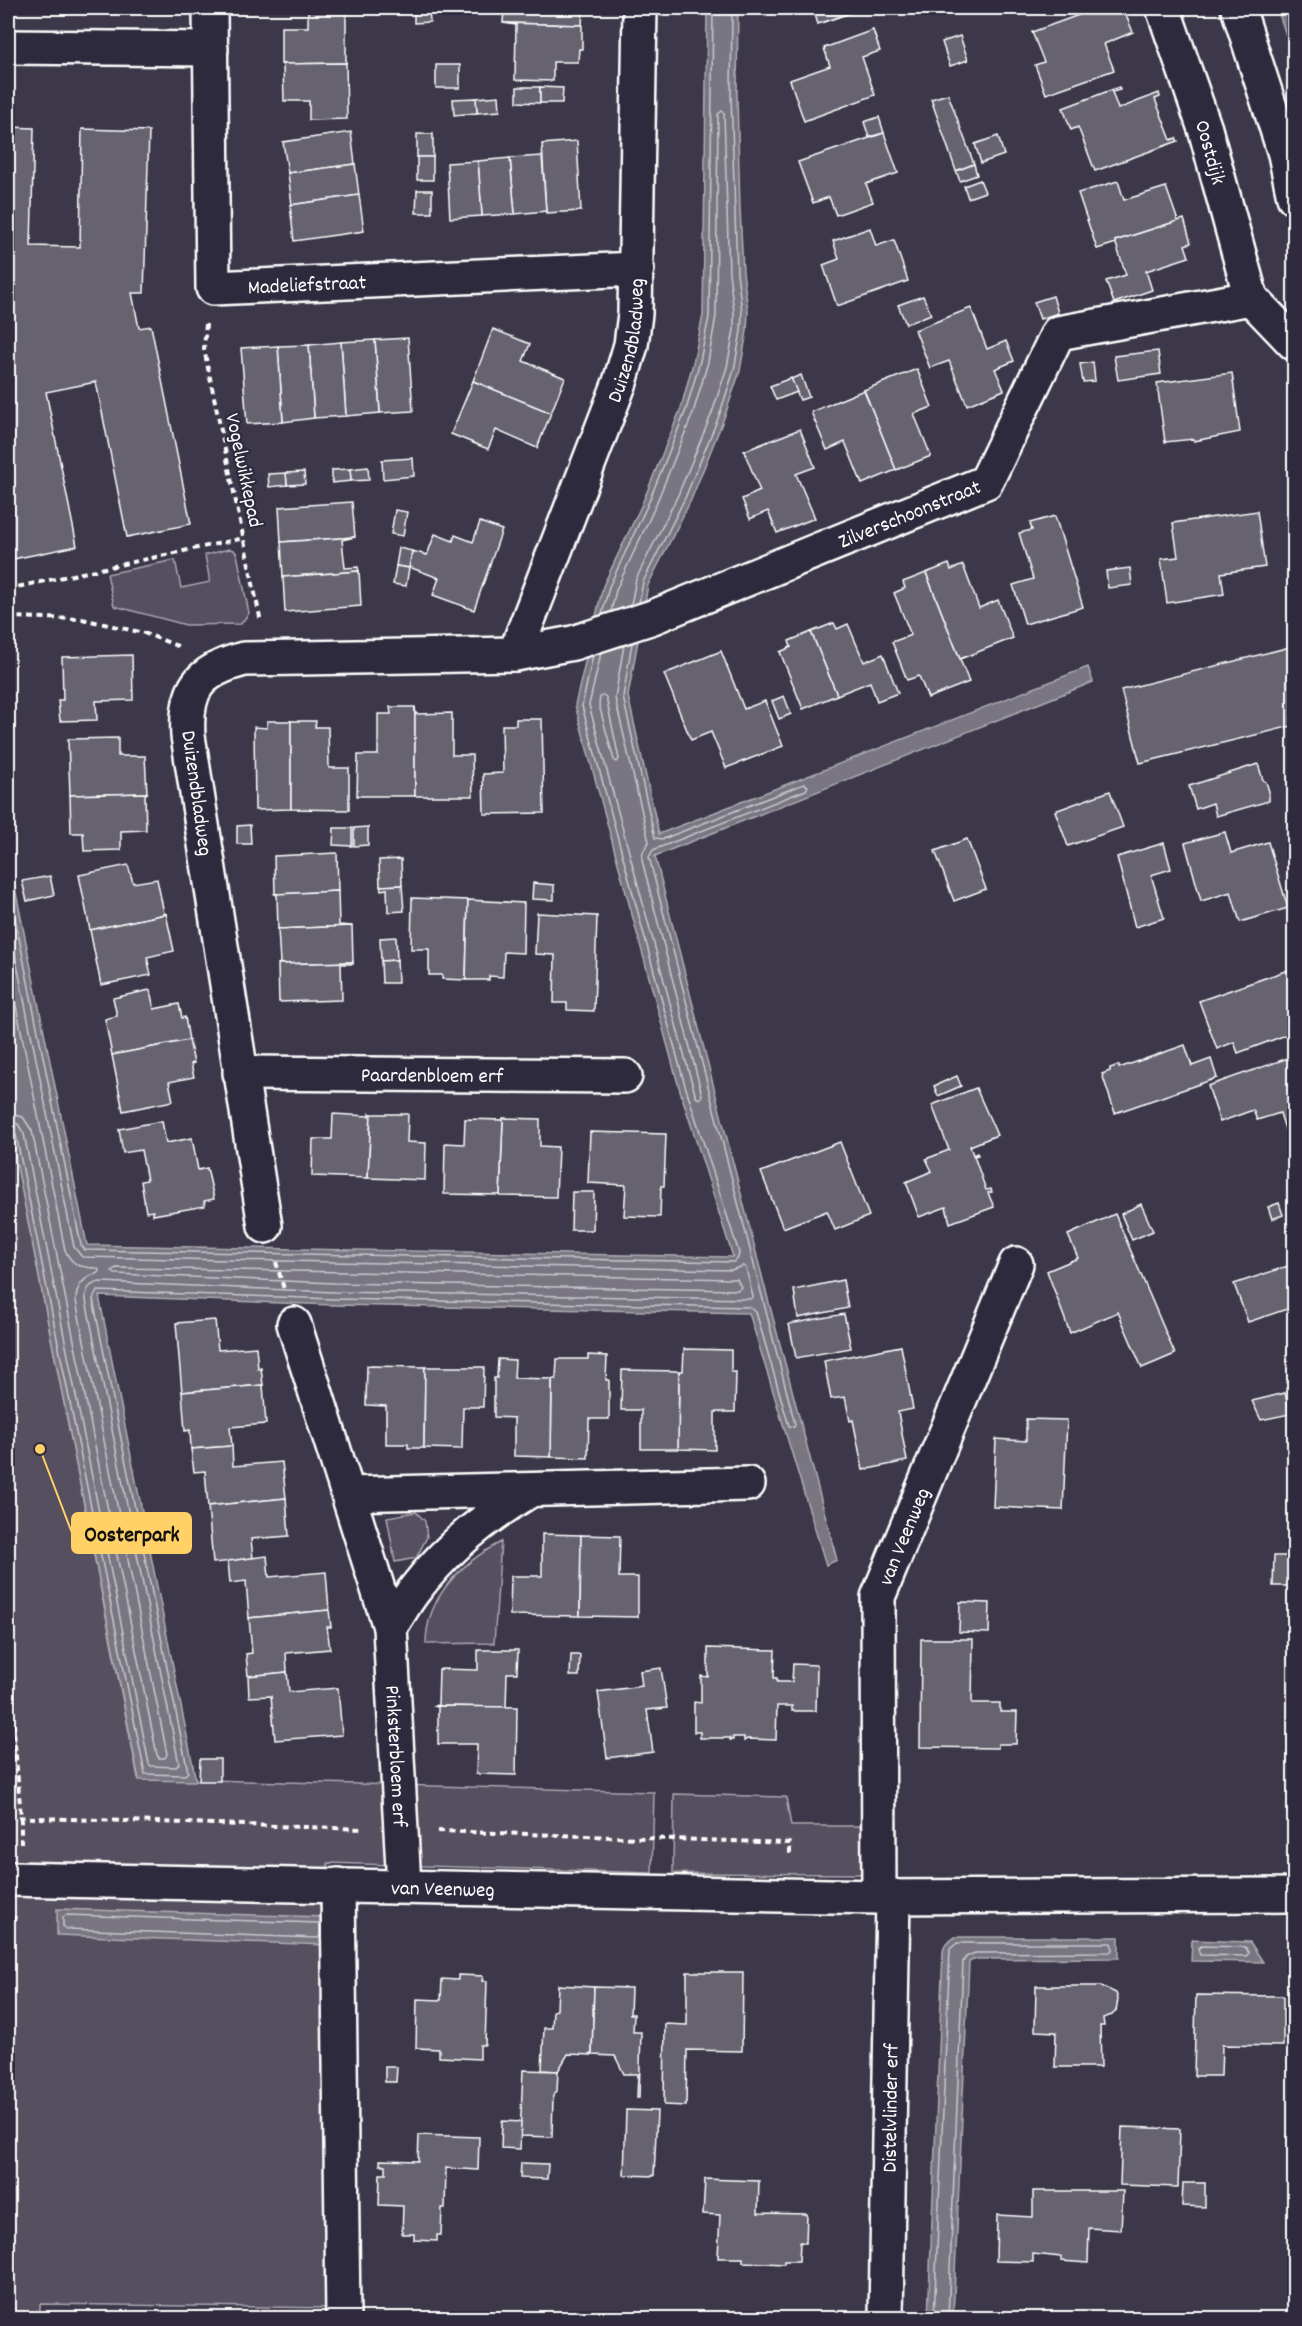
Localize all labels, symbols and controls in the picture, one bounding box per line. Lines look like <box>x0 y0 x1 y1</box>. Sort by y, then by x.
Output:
street label: Oostdijk <box>1185 117 1232 189</box>
street label: Madeliefstraat <box>247 269 367 304</box>
street label: Duizendbladweg <box>601 278 654 408</box>
street label: Vogelwikkepad <box>215 411 269 531</box>
street label: Zilverschoonstraat <box>835 474 986 558</box>
street label: Duizendbladweg <box>171 729 219 858</box>
street label: Paardenbloem erf <box>361 1062 504 1093</box>
street label: van Veenweg <box>872 1484 940 1591</box>
callout: Oosterpark <box>72 1513 191 1553</box>
text: Oosterpark <box>84 1521 180 1552</box>
street label: Pinksterbloem erf <box>375 1685 413 1828</box>
street label: van Veenweg <box>391 1875 495 1907</box>
street label: Distelvlinder erf <box>876 2043 909 2173</box>

